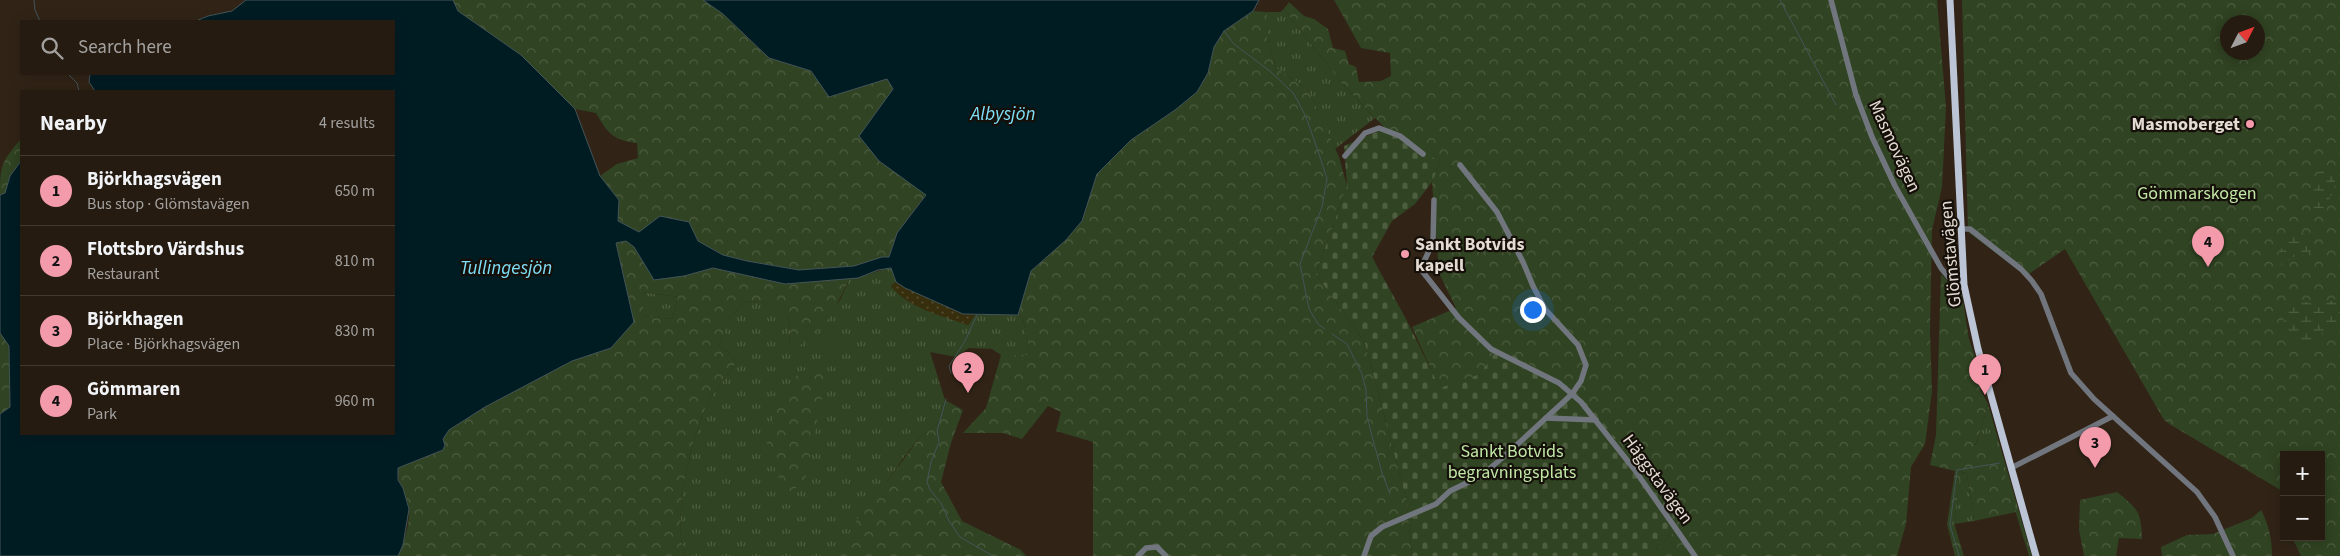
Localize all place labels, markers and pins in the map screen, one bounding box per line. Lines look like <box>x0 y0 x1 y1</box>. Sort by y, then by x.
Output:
place label: Masmoberget <box>2131 112 2240 137</box>
marker: Masmoberget <box>2244 118 2256 130</box>
pin: 4 <box>2192 226 2224 267</box>
place label: Sankt Botvids kapell <box>1415 232 1525 278</box>
marker: Sankt Botvids kapell <box>1399 248 1411 260</box>
pin: 2 <box>952 352 984 393</box>
pin: 1 <box>1969 354 2001 395</box>
pin: 3 <box>2079 427 2111 468</box>

